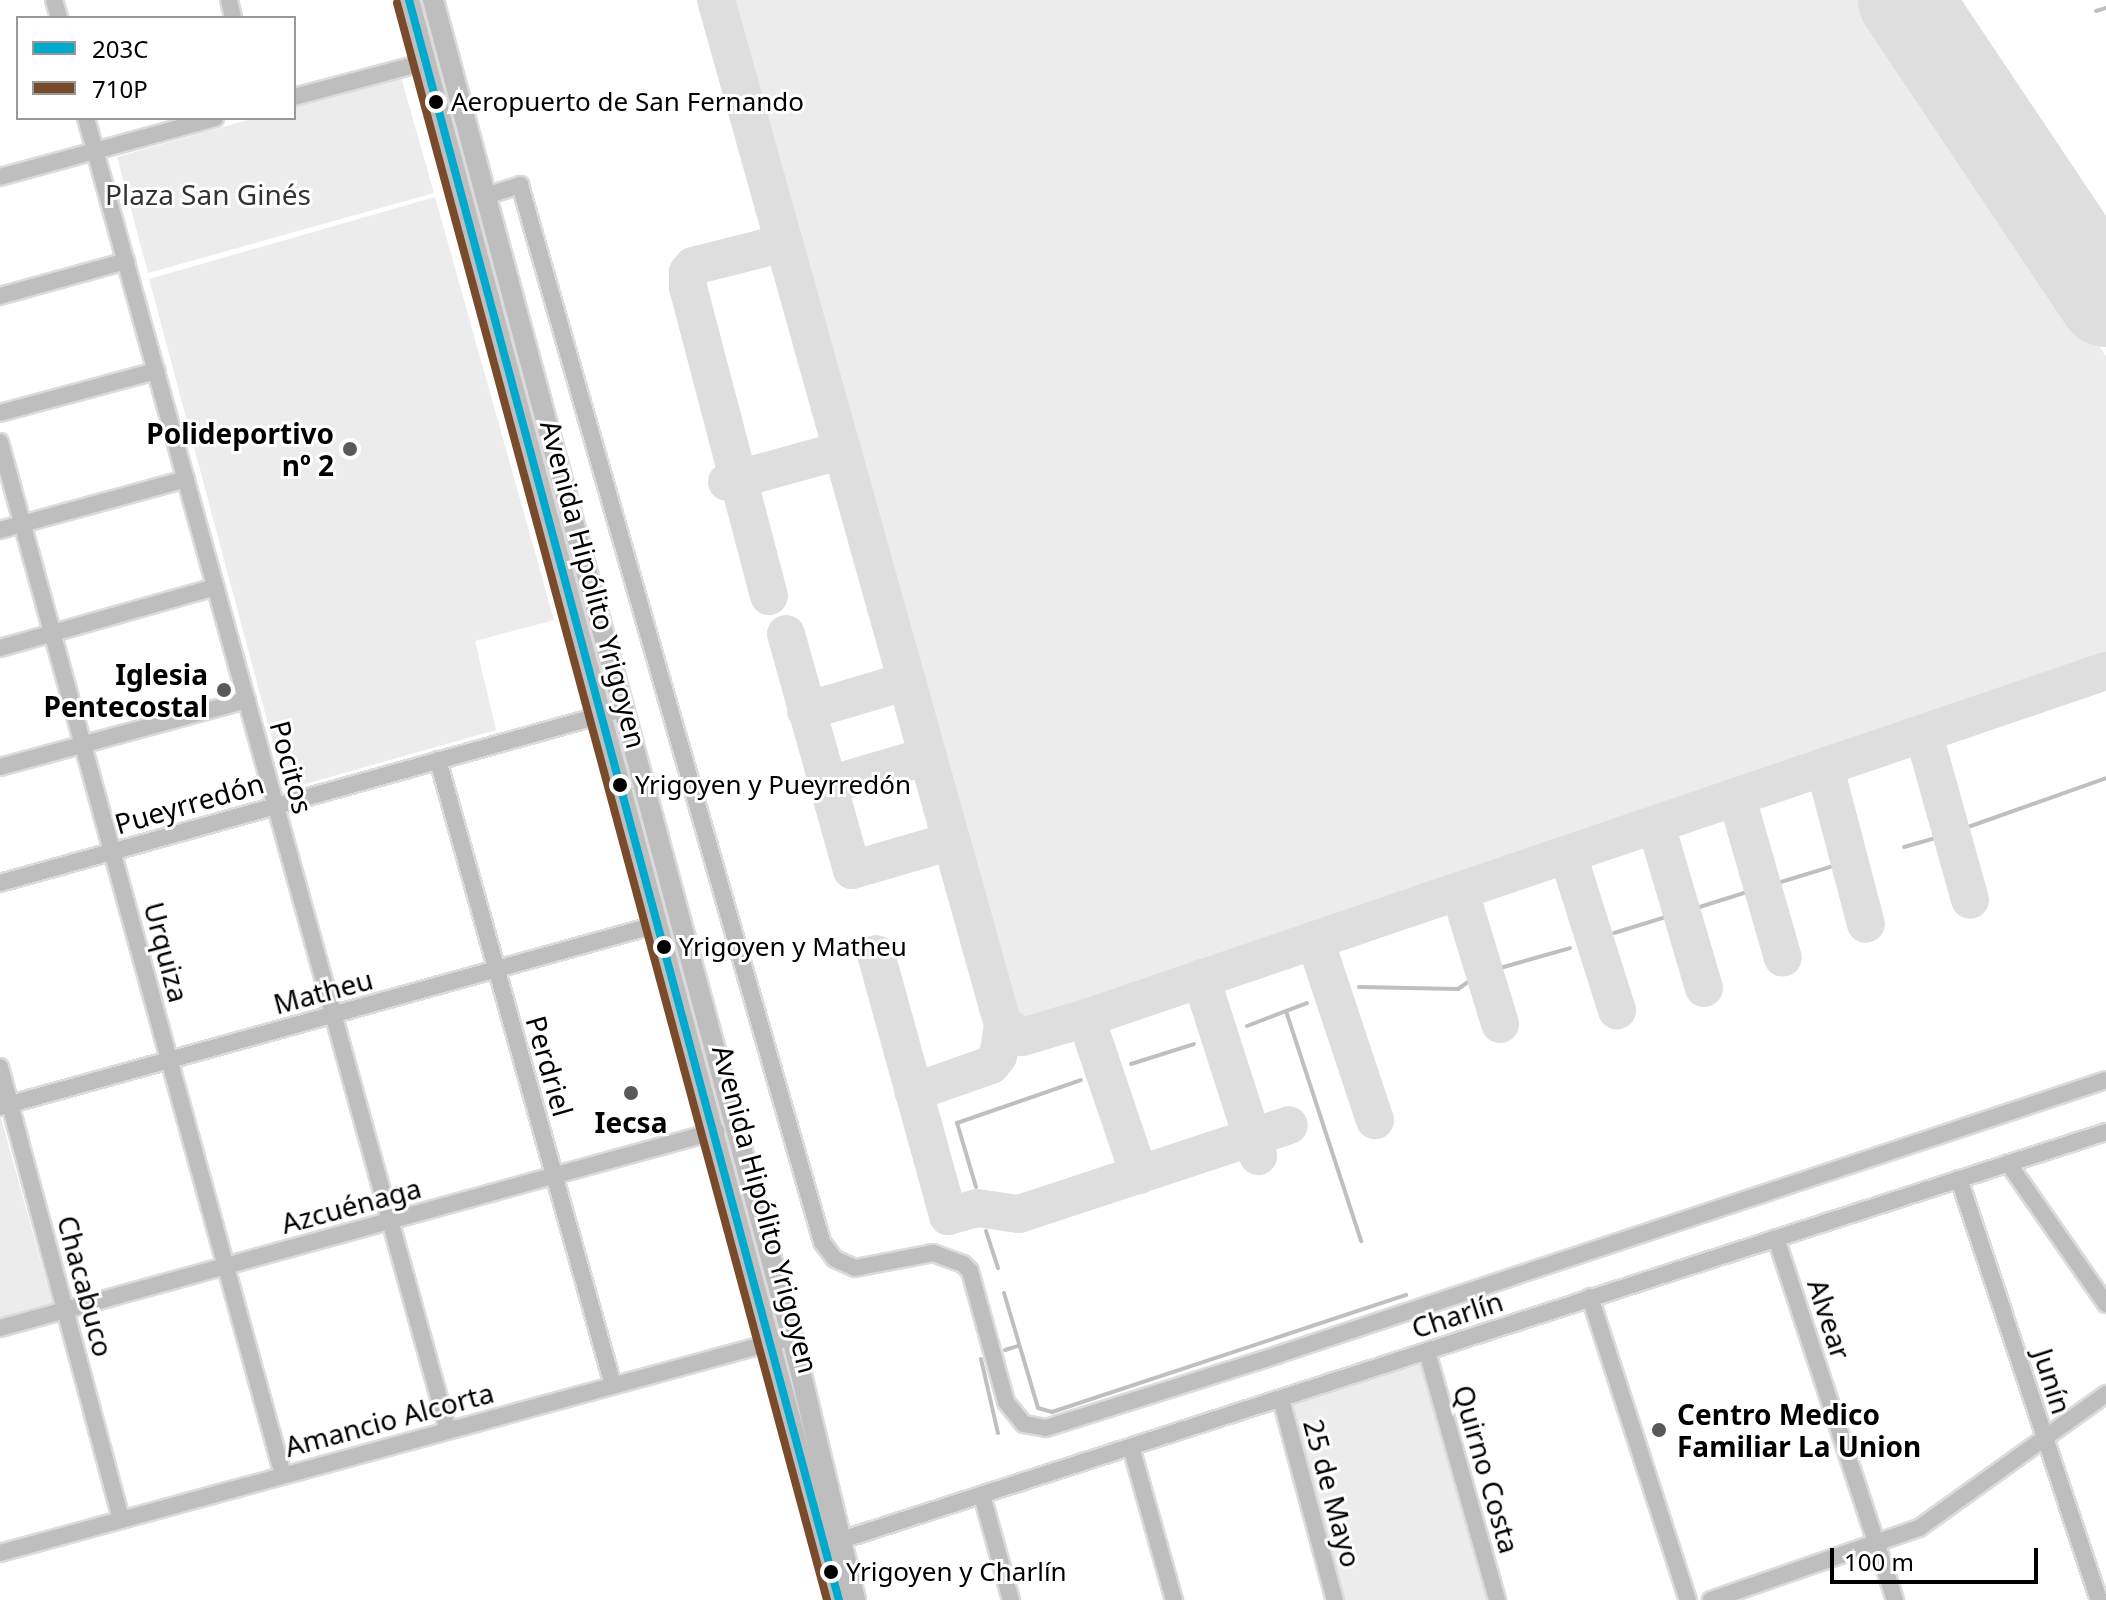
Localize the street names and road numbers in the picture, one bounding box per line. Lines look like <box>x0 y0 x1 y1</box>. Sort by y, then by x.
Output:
street label: Avenida Hipólito Yrigoyen <box>534 416 654 752</box>
street label: Pocitos <box>263 717 321 817</box>
street label: Pueyrredón <box>111 766 267 840</box>
street label: Urquiza <box>138 898 196 1006</box>
street label: Matheu <box>270 962 376 1020</box>
street label: Perdriel <box>520 1012 580 1120</box>
street label: Avenida Hipólito Yrigoyen <box>706 1041 826 1377</box>
street label: Azcuénaga <box>277 1170 425 1240</box>
street label: Chacabuco <box>51 1212 121 1360</box>
street label: Alvear <box>1801 1275 1859 1363</box>
street label: Charlín <box>1407 1283 1507 1345</box>
street label: Junín <box>2027 1344 2079 1418</box>
street label: Amancio Alcorta <box>281 1375 497 1463</box>
street label: Quirno Costa <box>1447 1381 1527 1557</box>
street label: 25 de Mayo <box>1297 1415 1369 1571</box>

